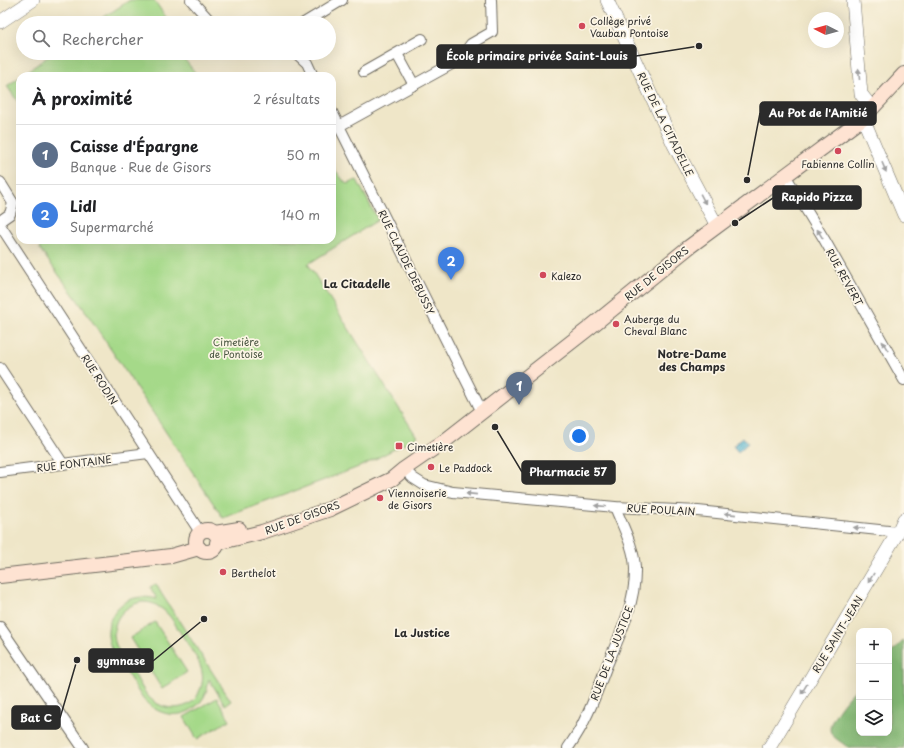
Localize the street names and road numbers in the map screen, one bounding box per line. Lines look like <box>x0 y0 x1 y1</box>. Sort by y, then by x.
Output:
street label: RUE DE LA CITADELLE <box>634 69 698 179</box>
street label: RUE CLAUDE DEBUSSY <box>375 207 439 318</box>
street label: RUE DE GISORS <box>621 242 691 304</box>
street label: RUE REVERT <box>823 245 867 309</box>
street label: RUE RODIN <box>78 351 122 407</box>
street label: RUE FONTAINE <box>36 451 112 475</box>
street label: RUE DE GISORS <box>262 496 342 538</box>
street label: RUE POULAIN <box>626 500 696 518</box>
street label: RUE SAINT-JEAN <box>808 592 866 675</box>
street label: RUE DE LA JUSTICE <box>586 603 636 703</box>

